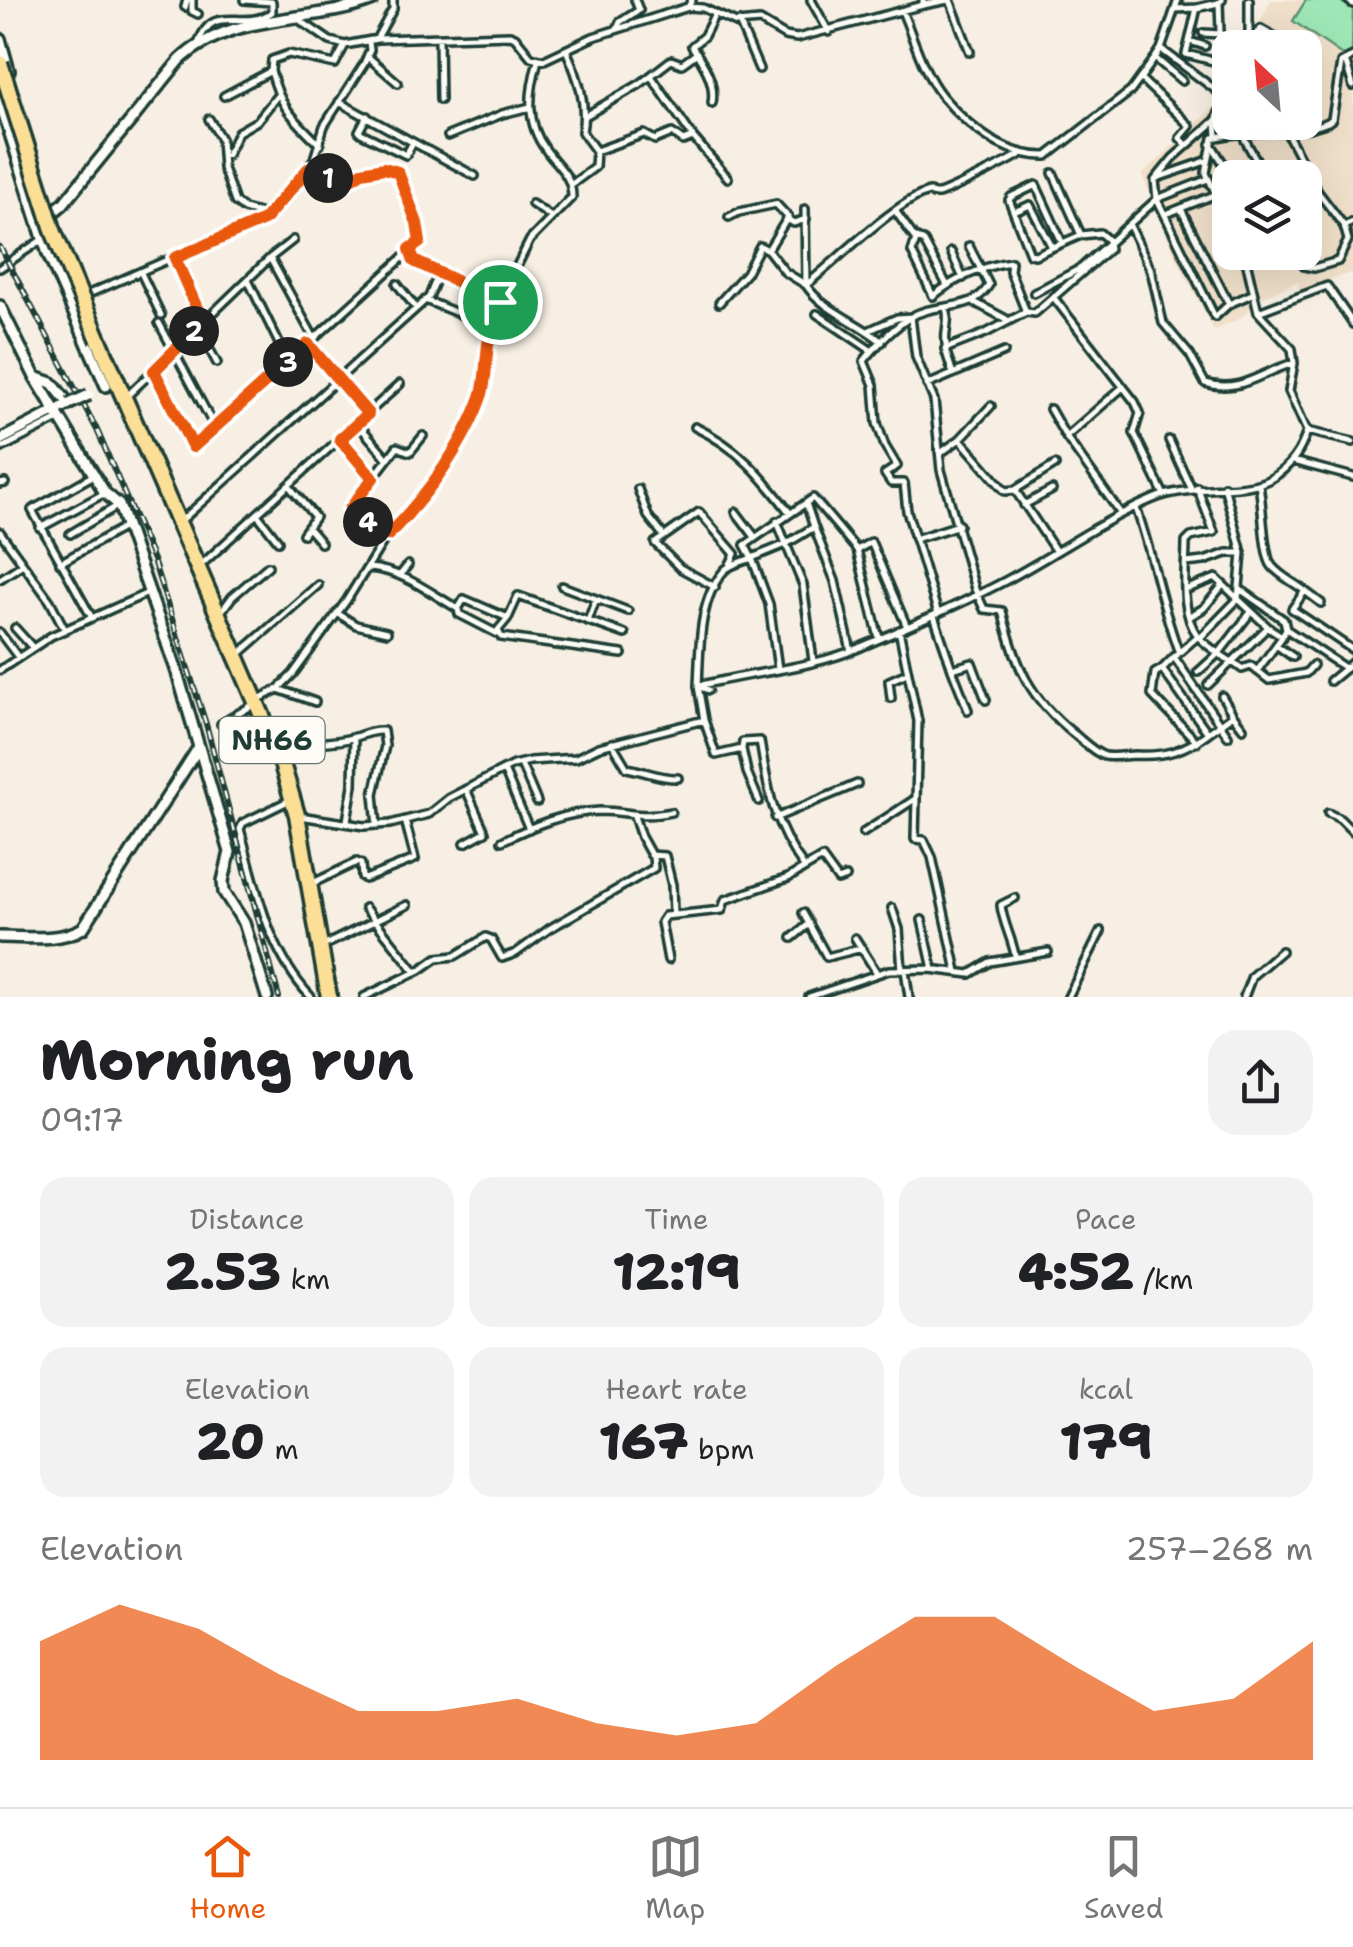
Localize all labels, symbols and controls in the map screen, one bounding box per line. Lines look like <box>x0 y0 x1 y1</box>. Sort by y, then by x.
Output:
north arrow <box>1212 30 1322 140</box>
map controls <box>1212 30 1322 270</box>
pin: 1 <box>303 153 353 203</box>
text: 1 <box>322 159 334 197</box>
button: layers <box>1212 160 1322 270</box>
pin <box>458 260 543 345</box>
icon: arrive <box>473 275 528 330</box>
pin: 2 <box>169 306 219 356</box>
text: 2 <box>184 312 204 350</box>
pin: 3 <box>263 337 313 387</box>
text: 3 <box>278 343 298 381</box>
pin: 4 <box>343 497 393 547</box>
text: 4 <box>358 503 378 541</box>
road number: NH66 <box>220 717 324 763</box>
text: Morning run <box>40 1023 414 1097</box>
button: share <box>1208 1030 1313 1135</box>
text: 09:17 <box>40 1098 124 1141</box>
text: Distance <box>190 1200 305 1238</box>
text: Time <box>644 1200 709 1238</box>
text: Pace <box>1075 1200 1137 1238</box>
text: 2.53 <box>164 1238 281 1305</box>
text: 12:19 <box>612 1238 741 1305</box>
text: 4:52 <box>1018 1238 1134 1305</box>
text: km <box>281 1260 330 1298</box>
text: /km <box>1134 1260 1193 1298</box>
text: Elevation <box>185 1370 310 1408</box>
text: Heart rate <box>605 1370 748 1408</box>
text: kcal <box>1079 1370 1133 1408</box>
text: 20 <box>196 1408 265 1475</box>
text: 167 <box>599 1408 689 1475</box>
text: 179 <box>1059 1408 1153 1475</box>
text: m <box>265 1430 299 1468</box>
text: bpm <box>689 1430 754 1468</box>
text: Elevation <box>40 1527 183 1570</box>
text: 257–268 m <box>1125 1527 1313 1570</box>
tab: Home <box>189 1829 266 1927</box>
tab: Map <box>645 1829 705 1927</box>
tab: Saved <box>1084 1829 1164 1927</box>

